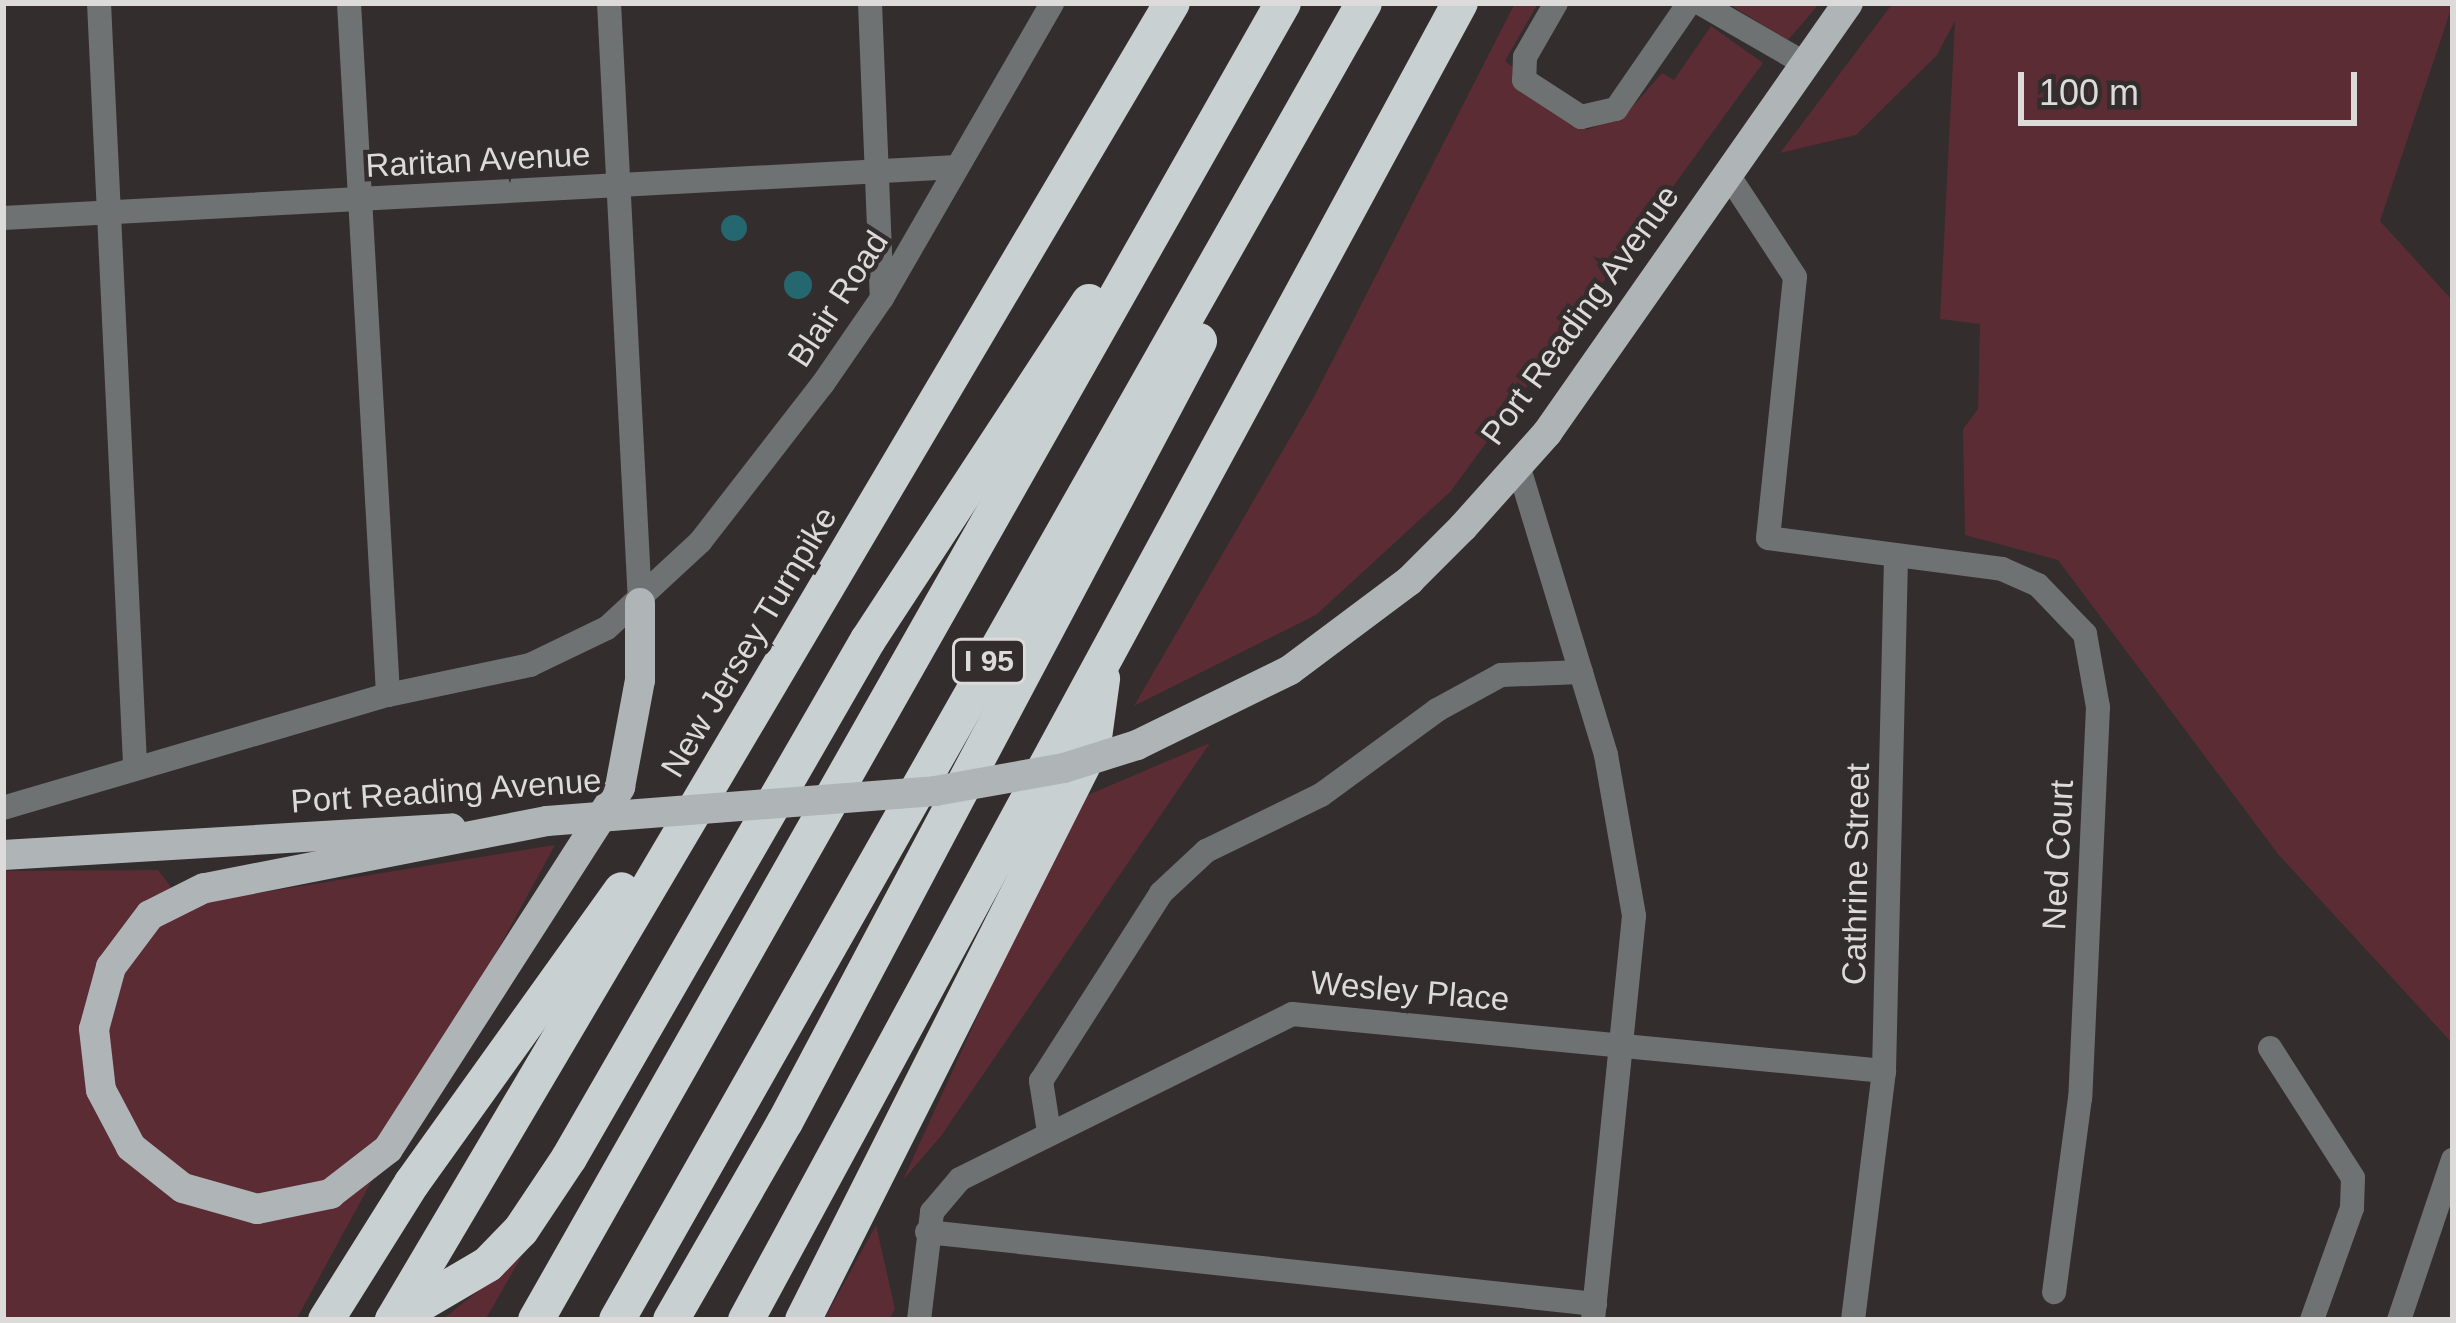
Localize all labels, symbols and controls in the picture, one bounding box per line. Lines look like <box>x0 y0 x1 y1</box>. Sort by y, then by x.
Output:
scale bar <box>2024 48 2363 122</box>
text: 100 m <box>2039 72 2139 113</box>
street label: Raritan Avenue <box>364 134 592 186</box>
street label: Port Reading Avenue <box>1472 177 1688 453</box>
street label: Blair Road <box>779 224 897 374</box>
street label: New Jersey Turnpike <box>653 499 845 785</box>
road number: I 95 <box>950 637 1028 685</box>
street label: Port Reading Avenue <box>288 760 604 822</box>
street label: Cathrine Street <box>1834 763 1878 985</box>
street label: Ned Court <box>2034 779 2082 931</box>
street label: Wesley Place <box>1309 963 1511 1019</box>

